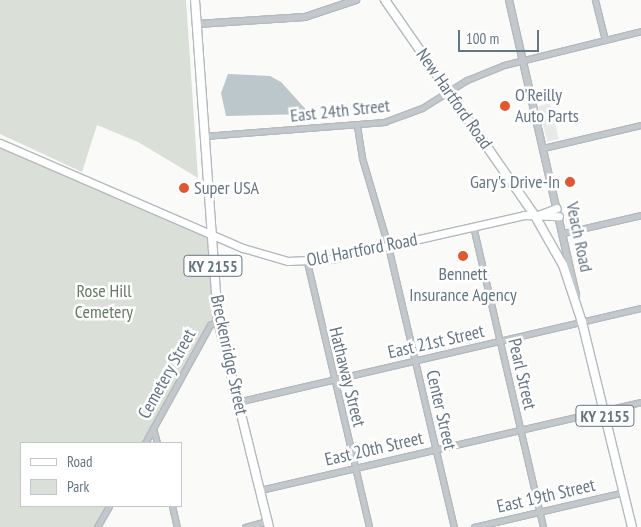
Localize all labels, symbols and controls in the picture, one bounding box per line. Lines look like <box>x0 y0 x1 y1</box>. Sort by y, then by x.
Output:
scale bar <box>461 20 542 52</box>
text: 100 m <box>466 29 499 48</box>
street label: New Hartford Road <box>411 44 497 154</box>
place label: O'Reilly Auto Parts <box>515 85 579 128</box>
street label: East 24th Street <box>289 95 391 127</box>
marker: O'Reilly Auto Parts <box>499 100 511 112</box>
place label: Gary's Drive-In <box>470 171 560 193</box>
marker: Gary's Drive-In <box>564 176 576 188</box>
place label: Super USA <box>194 177 259 199</box>
marker: Super USA <box>178 182 190 194</box>
street label: Veach Road <box>561 200 597 274</box>
street label: Old Hartford Road <box>305 229 419 271</box>
marker: Bennett Insurance Agency <box>457 250 469 262</box>
road number: KY 2155 <box>183 252 243 280</box>
place label: Bennett Insurance Agency <box>409 264 517 306</box>
park label: Rose Hill Cemetery <box>75 281 133 324</box>
street label: Breckenridge Street <box>206 293 252 417</box>
street label: East 21st Street <box>386 320 486 364</box>
street label: Cemetery Street <box>133 325 201 423</box>
street label: Hathaway Street <box>324 325 370 429</box>
street label: Pearl Street <box>503 336 541 412</box>
street label: Center Street <box>421 368 461 452</box>
road number: KY 2155 <box>575 402 635 430</box>
street label: East 20th Street <box>323 427 425 471</box>
legend <box>20 442 182 507</box>
text: Road <box>67 452 93 471</box>
street label: East 19th Street <box>495 474 597 518</box>
text: Park <box>67 477 89 496</box>

